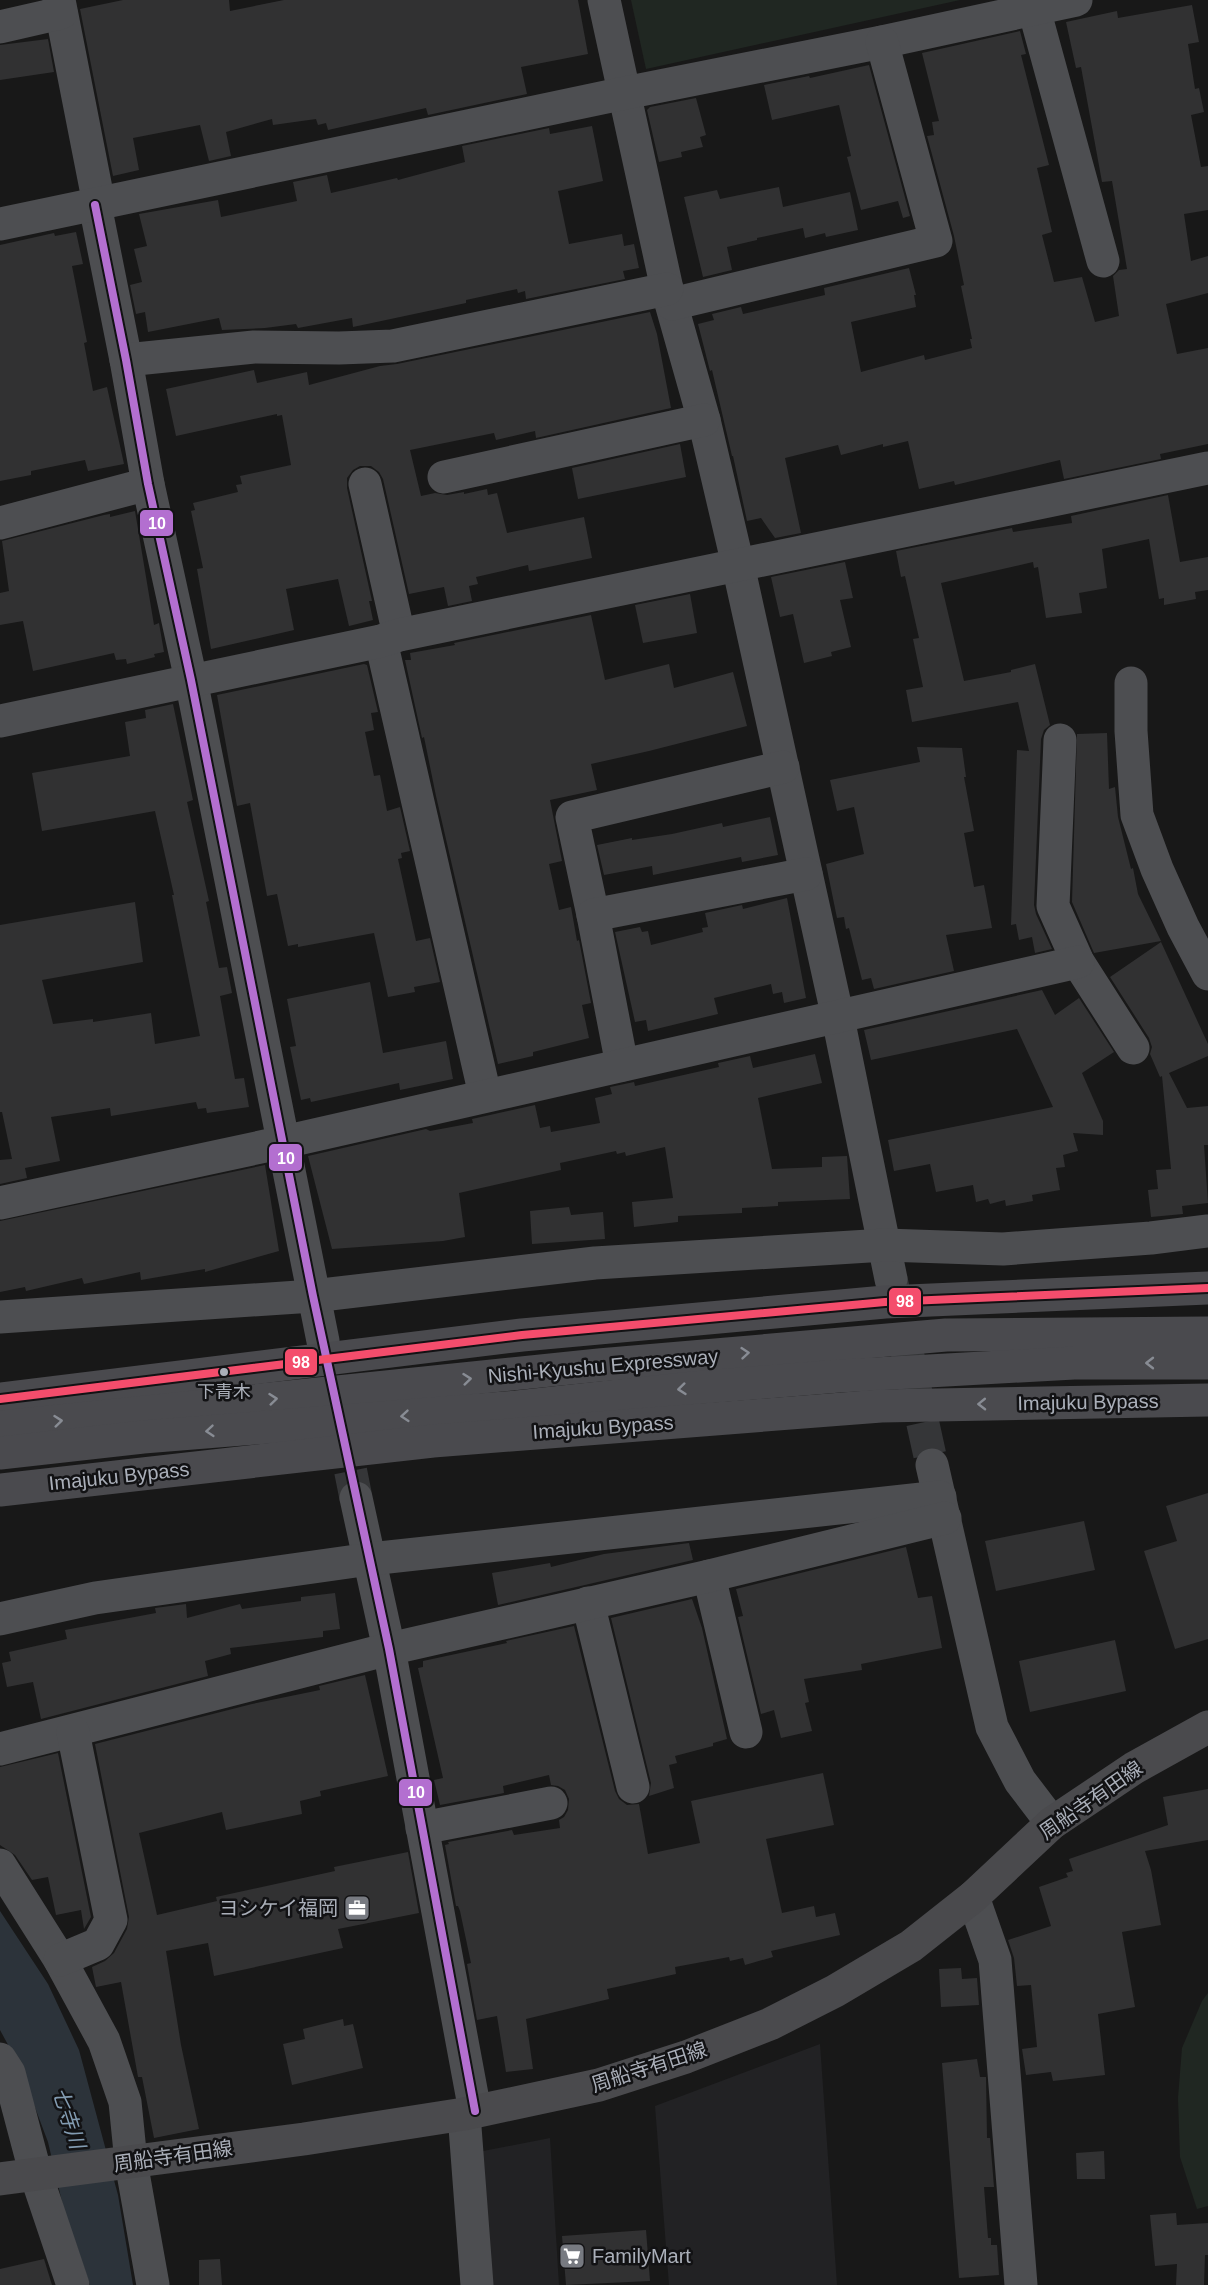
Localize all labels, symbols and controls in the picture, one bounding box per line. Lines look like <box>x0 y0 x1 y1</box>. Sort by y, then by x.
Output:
line badge: 10 <box>139 509 174 537</box>
text: 10 <box>148 515 166 532</box>
line badge: 10 <box>268 1143 303 1172</box>
text: 10 <box>277 1150 295 1167</box>
line badge: 98 <box>888 1287 922 1316</box>
text: 98 <box>896 1293 914 1310</box>
street label: Nishi-Kyushu Expressway <box>487 1345 719 1387</box>
one-way arrow <box>740 1347 749 1360</box>
line badge: 98 <box>284 1348 318 1376</box>
text: 98 <box>292 1354 310 1371</box>
one-way arrow <box>1145 1357 1154 1369</box>
marker: 下青木 <box>218 1366 230 1378</box>
one-way arrow <box>462 1373 472 1386</box>
place label: 下青木 <box>197 1382 251 1402</box>
one-way arrow <box>678 1382 687 1395</box>
street label: Imajuku Bypass <box>1017 1390 1159 1414</box>
one-way arrow <box>268 1393 278 1406</box>
one-way arrow <box>977 1398 986 1410</box>
one-way arrow <box>400 1409 409 1422</box>
street label: Imajuku Bypass <box>532 1411 674 1443</box>
one-way arrow <box>54 1415 63 1428</box>
one-way arrow <box>206 1424 215 1437</box>
street label: Imajuku Bypass <box>48 1458 190 1494</box>
street label: 周船寺有田線 <box>1036 1757 1146 1843</box>
line badge: 10 <box>398 1778 433 1807</box>
text: 10 <box>407 1784 425 1801</box>
office icon: ヨシケイ福岡 <box>342 1893 372 1923</box>
place label: ヨシケイ福岡 <box>218 1897 338 1919</box>
street label: 周船寺有田線 <box>589 2038 709 2096</box>
water label: 七寺川 <box>48 2084 90 2153</box>
street label: 周船寺有田線 <box>112 2137 234 2175</box>
supermarket icon: FamilyMart <box>557 2241 587 2271</box>
place label: FamilyMart <box>592 2245 691 2267</box>

